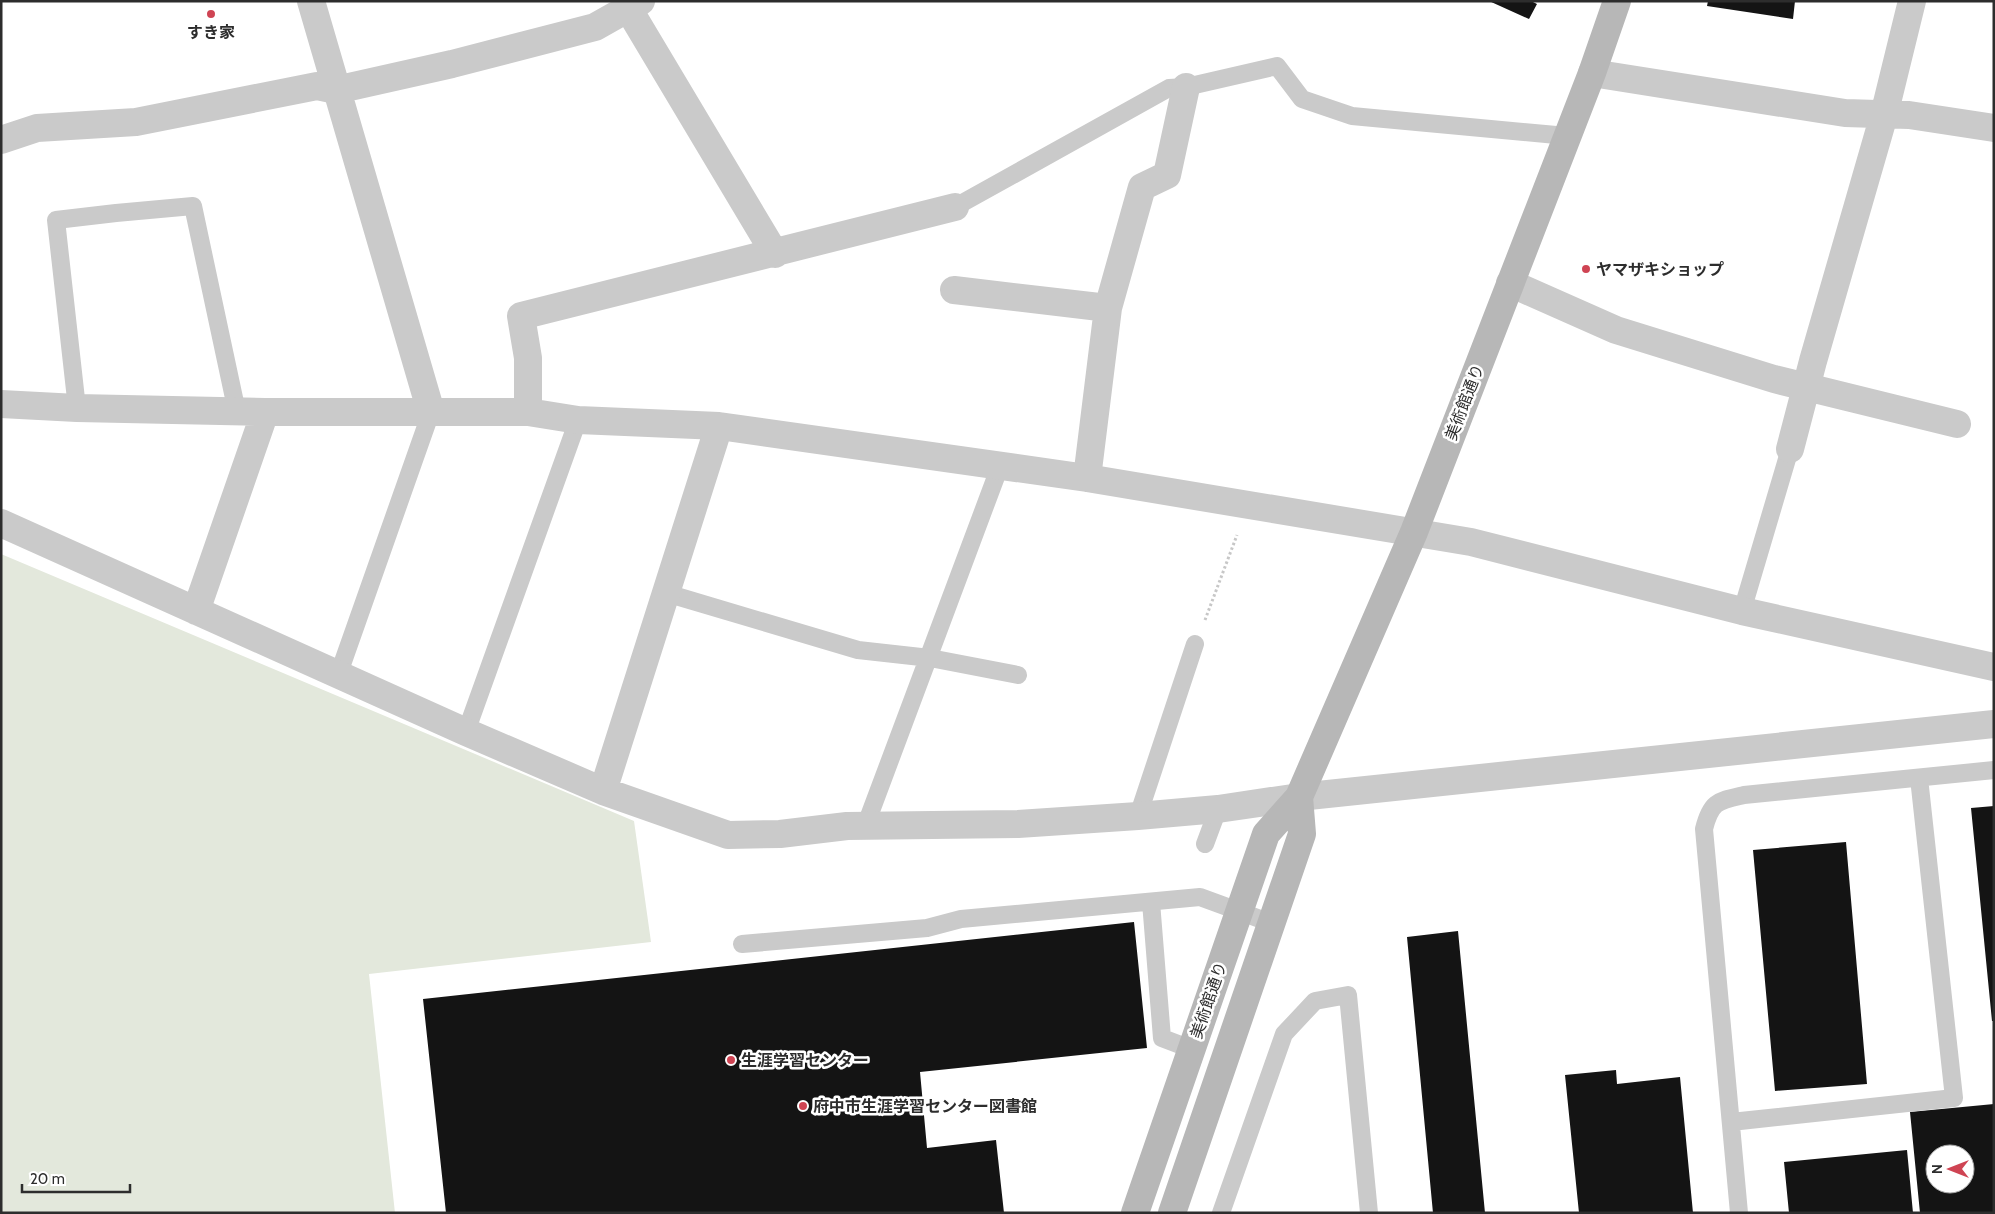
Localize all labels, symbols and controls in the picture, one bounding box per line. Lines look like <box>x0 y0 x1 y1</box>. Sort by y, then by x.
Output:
marker: すき家 <box>205 8 217 20</box>
place label: すき家 <box>187 23 235 42</box>
place label: ヤマザキショップ <box>1596 260 1724 279</box>
marker: ヤマザキショップ <box>1580 263 1592 275</box>
street label: 美術館通り <box>1441 361 1488 443</box>
street label: 美術館通り <box>1186 959 1230 1041</box>
place label: 生涯学習センター <box>741 1051 869 1070</box>
marker: 生涯学習センター <box>725 1054 737 1066</box>
place label: 府中市生涯学習センター図書館 <box>813 1097 1037 1116</box>
marker: 府中市生涯学習センター図書館 <box>797 1100 809 1112</box>
north arrow <box>1925 1144 1975 1194</box>
scale bar <box>22 1162 130 1194</box>
text: N <box>1928 1164 1946 1174</box>
text: 20 m <box>30 1170 65 1188</box>

